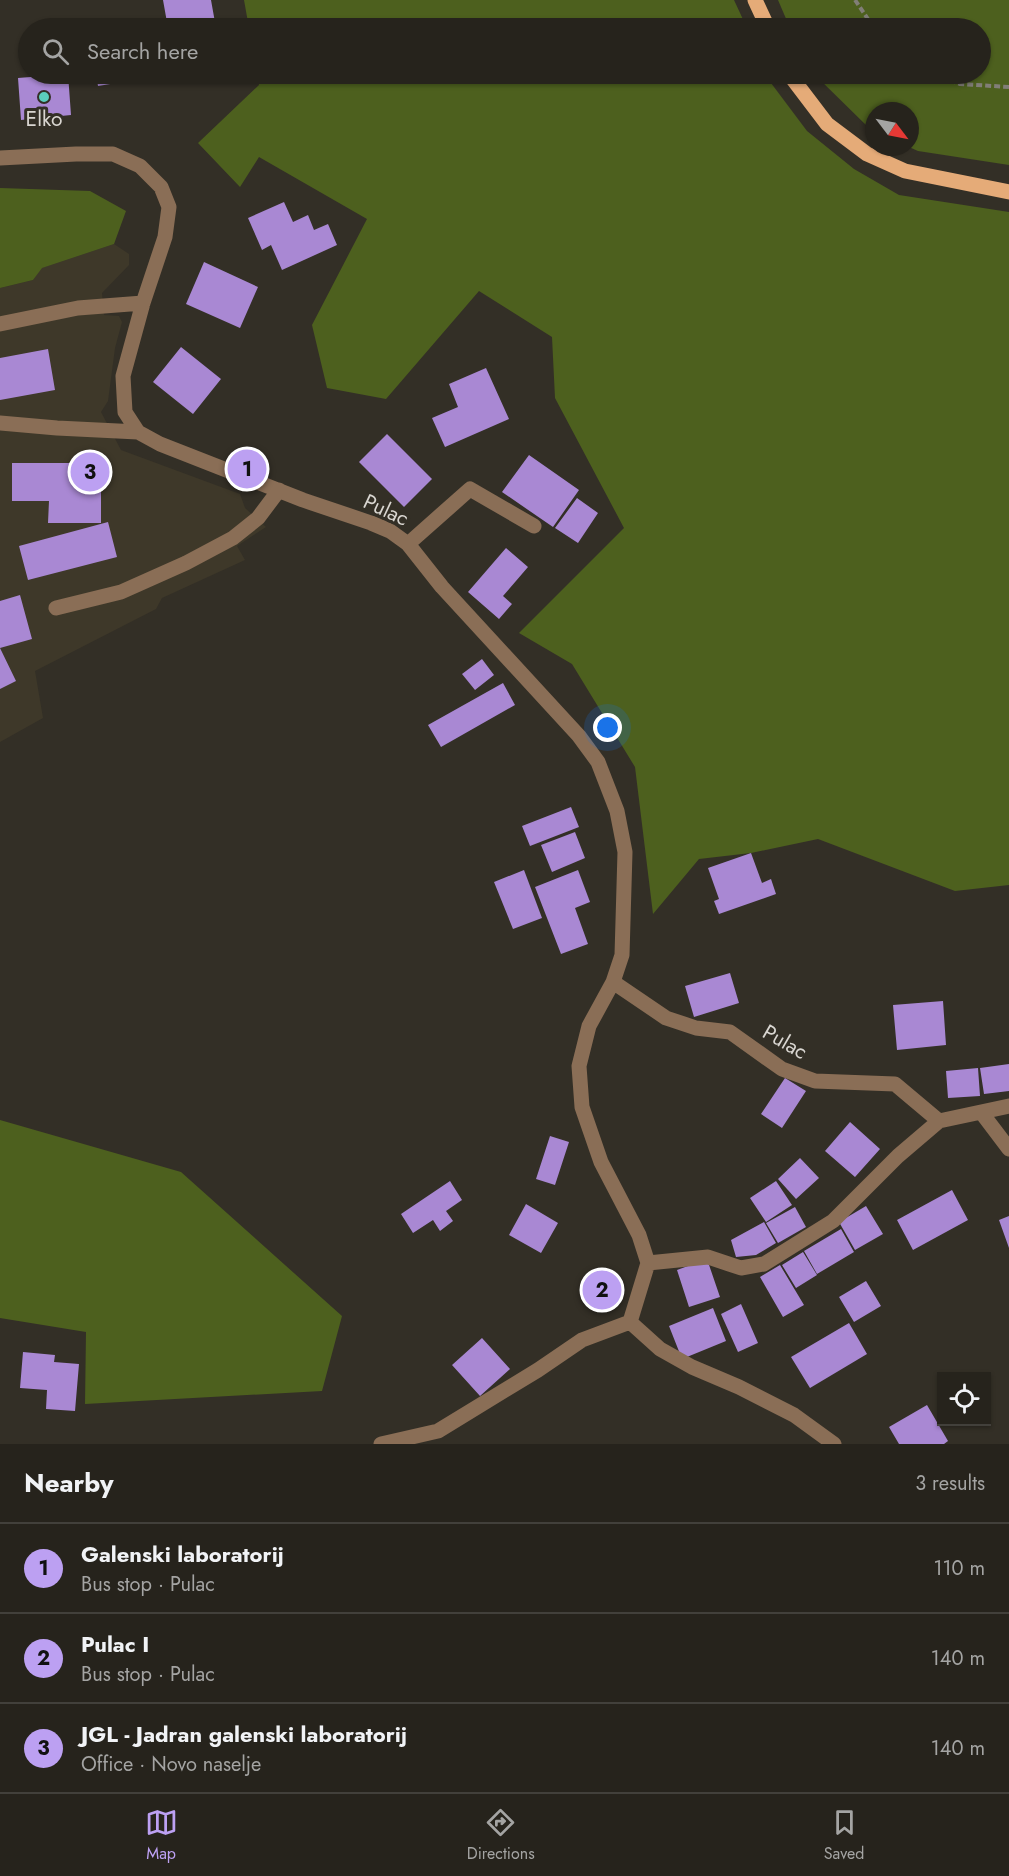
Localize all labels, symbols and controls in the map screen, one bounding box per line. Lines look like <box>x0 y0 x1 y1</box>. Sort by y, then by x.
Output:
search box <box>18 18 991 84</box>
icon: search <box>39 35 72 68</box>
text: Search here <box>87 35 198 67</box>
marker: Elko <box>37 90 51 104</box>
north arrow <box>865 102 919 156</box>
place label: Elko <box>26 104 62 134</box>
pin: 1 <box>228 446 266 492</box>
pin: 3 <box>70 450 110 494</box>
street label: Pulac <box>358 486 414 534</box>
your location <box>593 713 622 742</box>
street label: Pulac <box>757 1017 813 1067</box>
pin: 2 <box>582 1268 622 1312</box>
map controls <box>937 1372 991 1426</box>
button: locate <box>937 1372 991 1426</box>
text: Nearby <box>24 1464 113 1502</box>
text: 3 results <box>915 1469 985 1498</box>
text: Galenski laboratorij <box>81 1538 284 1570</box>
text: 1 <box>38 1554 49 1583</box>
text: 110 m <box>933 1554 985 1583</box>
text: Bus stop · Pulac <box>81 1570 215 1599</box>
text: Pulac I <box>81 1628 149 1660</box>
text: 2 <box>37 1644 50 1673</box>
text: 140 m <box>931 1644 985 1673</box>
text: Bus stop · Pulac <box>81 1660 215 1689</box>
text: JGL - Jadran galenski laboratorij <box>81 1718 407 1750</box>
text: 3 <box>37 1734 50 1763</box>
text: 140 m <box>931 1734 985 1763</box>
text: Office · Novo naselje <box>81 1750 261 1779</box>
tab: Map <box>145 1806 178 1865</box>
tab: Directions <box>467 1806 535 1865</box>
tab: Saved <box>824 1806 864 1865</box>

